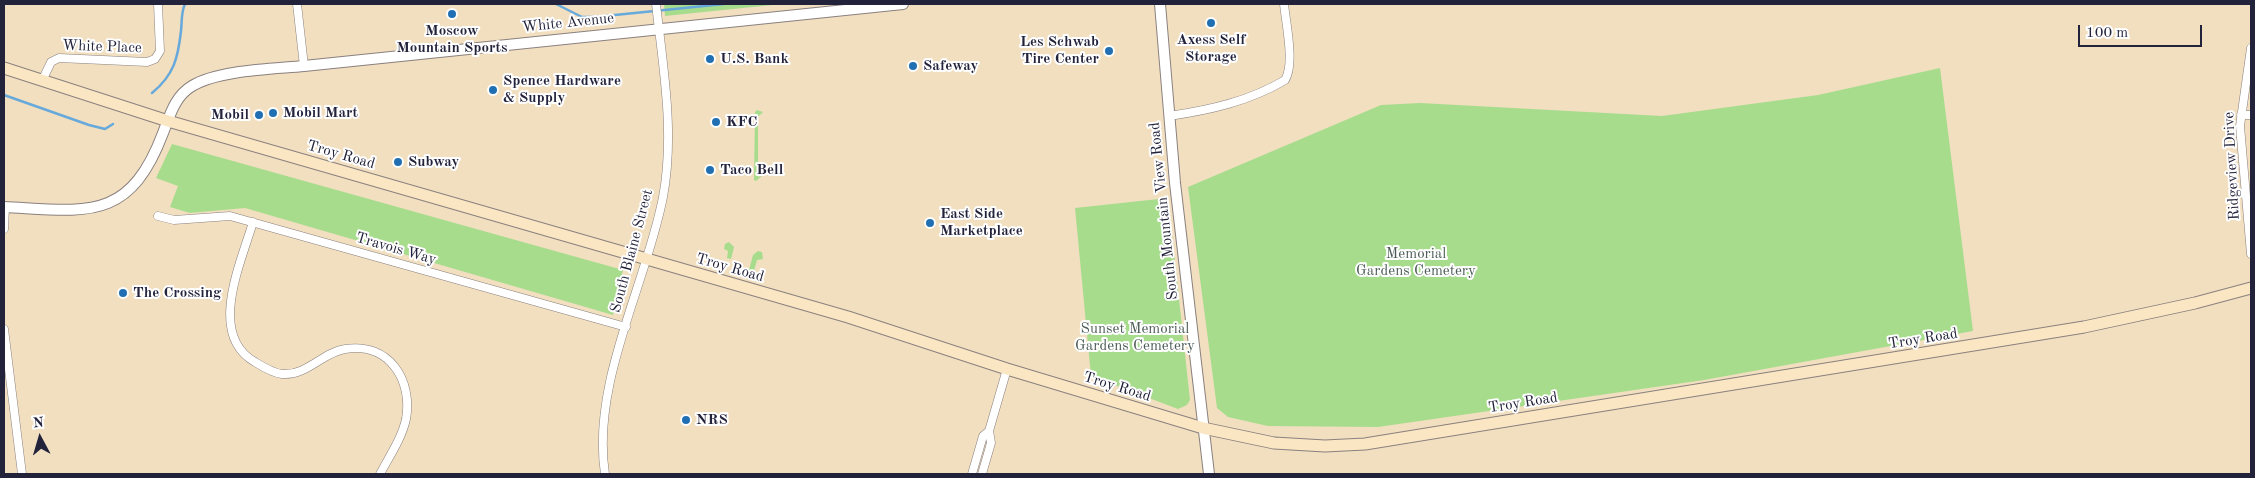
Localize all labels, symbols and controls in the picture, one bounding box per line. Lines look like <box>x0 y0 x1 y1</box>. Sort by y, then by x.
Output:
marker: Moscow Mountain Sports <box>446 8 458 20</box>
street label: White Avenue <box>521 9 615 37</box>
scale bar <box>2080 15 2204 47</box>
marker: Axess Self Storage <box>1205 17 1217 29</box>
place label: Moscow Mountain Sports <box>397 22 507 57</box>
text: 100 m <box>2086 26 2128 41</box>
place label: Axess Self Storage <box>1176 31 1246 66</box>
place label: Les Schwab Tire Center <box>1020 33 1099 68</box>
street label: White Place <box>62 37 142 57</box>
marker: Les Schwab Tire Center <box>1103 45 1115 57</box>
place label: U.S. Bank <box>720 50 789 68</box>
marker: U.S. Bank <box>704 53 716 65</box>
place label: Safeway <box>923 57 978 75</box>
marker: Safeway <box>907 60 919 72</box>
place label: Spence Hardware & Supply <box>503 72 621 107</box>
marker: Spence Hardware & Supply <box>487 84 499 96</box>
place label: Mobil Mart <box>283 104 358 122</box>
place label: Mobil <box>211 106 249 124</box>
marker: Mobil Mart <box>267 107 279 119</box>
marker: Mobil <box>253 109 265 121</box>
street label: Ridgeview Drive <box>2220 111 2244 221</box>
place label: KFC <box>726 113 757 131</box>
marker: KFC <box>710 116 722 128</box>
street label: South Mountain View Road <box>1146 121 1182 301</box>
street label: Troy Road <box>305 137 377 173</box>
place label: Subway <box>408 153 459 171</box>
marker: Subway <box>392 156 404 168</box>
place label: Taco Bell <box>720 161 783 179</box>
marker: Taco Bell <box>704 164 716 176</box>
street label: South Blaine Street <box>607 187 657 315</box>
place label: East Side Marketplace <box>940 205 1023 240</box>
marker: East Side Marketplace <box>924 217 936 229</box>
street label: Travois Way <box>354 229 438 269</box>
park label: Memorial Gardens Cemetery <box>1356 245 1476 280</box>
street label: Troy Road <box>694 250 766 286</box>
place label: The Crossing <box>133 284 221 302</box>
marker: The Crossing <box>117 287 129 299</box>
park label: Sunset Memorial Gardens Cemetery <box>1075 320 1195 355</box>
street label: Troy Road <box>1887 325 1959 353</box>
street label: Troy Road <box>1081 368 1153 406</box>
street label: Troy Road <box>1487 389 1559 417</box>
place label: NRS <box>696 411 728 429</box>
north arrow <box>15 413 65 463</box>
marker: NRS <box>680 414 692 426</box>
text: N <box>32 416 44 431</box>

